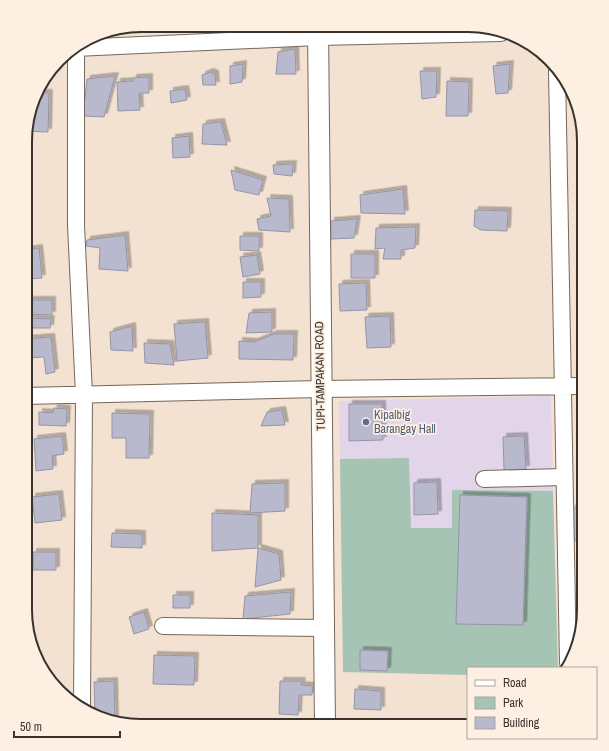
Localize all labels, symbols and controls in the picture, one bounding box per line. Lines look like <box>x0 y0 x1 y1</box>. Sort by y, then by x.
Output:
street label: TUPI-TAMPAKAN ROAD <box>311 321 329 431</box>
place label: Kipalbig Barangay Hall <box>374 407 436 437</box>
marker: Kipalbig Barangay Hall <box>361 417 371 427</box>
legend <box>467 667 597 739</box>
text: Road <box>503 675 527 691</box>
text: Park <box>503 695 523 711</box>
scale bar <box>14 713 120 739</box>
text: Building <box>503 715 540 731</box>
text: 50 m <box>20 719 42 735</box>

